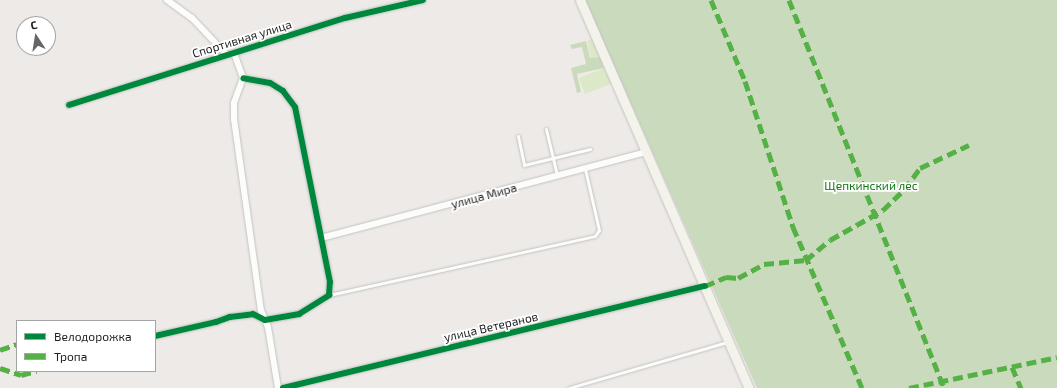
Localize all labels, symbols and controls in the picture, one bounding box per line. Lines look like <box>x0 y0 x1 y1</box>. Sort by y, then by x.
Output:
north arrow <box>16 16 56 56</box>
street label: Спортивная улица <box>190 17 294 61</box>
text: С <box>29 18 38 32</box>
park label: Щепкинский лес <box>824 179 918 193</box>
street label: улица Мира <box>450 180 518 212</box>
street label: улица Ветеранов <box>442 309 540 345</box>
legend <box>16 320 156 372</box>
text: Велодорожка <box>54 329 132 343</box>
text: Тропа <box>54 349 87 363</box>

